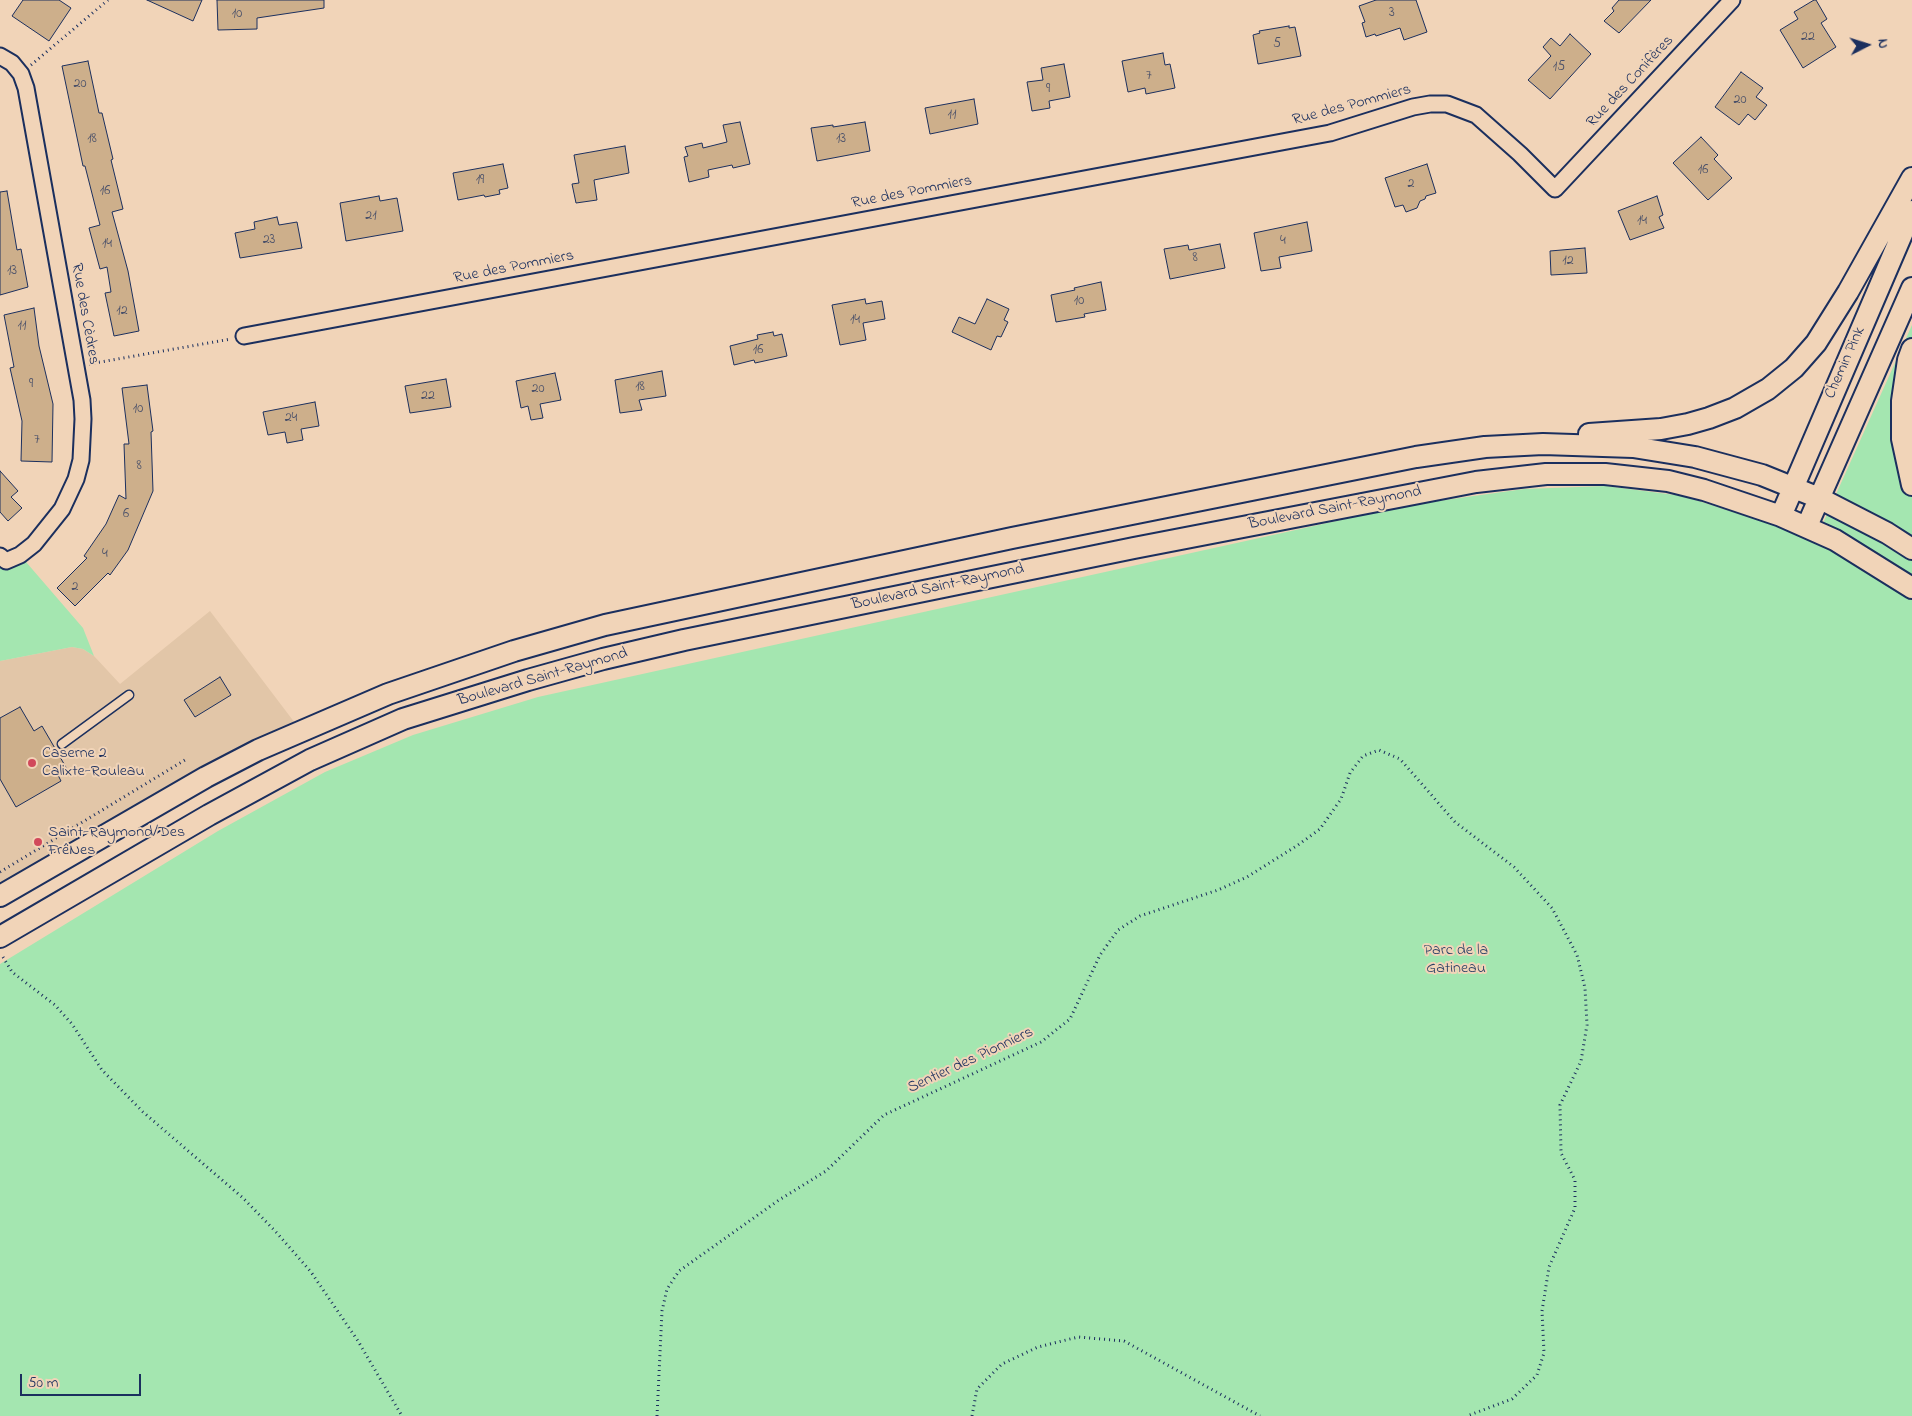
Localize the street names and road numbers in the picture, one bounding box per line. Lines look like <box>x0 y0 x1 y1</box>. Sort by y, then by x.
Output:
street label: Rue des Conifères <box>1583 32 1679 132</box>
street label: Rue des Pommiers <box>1291 81 1413 131</box>
street label: Rue des Pommiers <box>850 172 974 214</box>
street label: Rue des Pommiers <box>452 247 576 289</box>
street label: Rue des Cèdres <box>66 262 102 366</box>
street label: Chemin Pink <box>1822 324 1870 402</box>
street label: Boulevard Saint-Raymond <box>1247 483 1423 535</box>
street label: Boulevard Saint-Raymond <box>850 560 1026 616</box>
street label: Boulevard Saint-Raymond <box>456 645 630 711</box>
street label: Sentier des Pionniers <box>905 1023 1037 1099</box>

